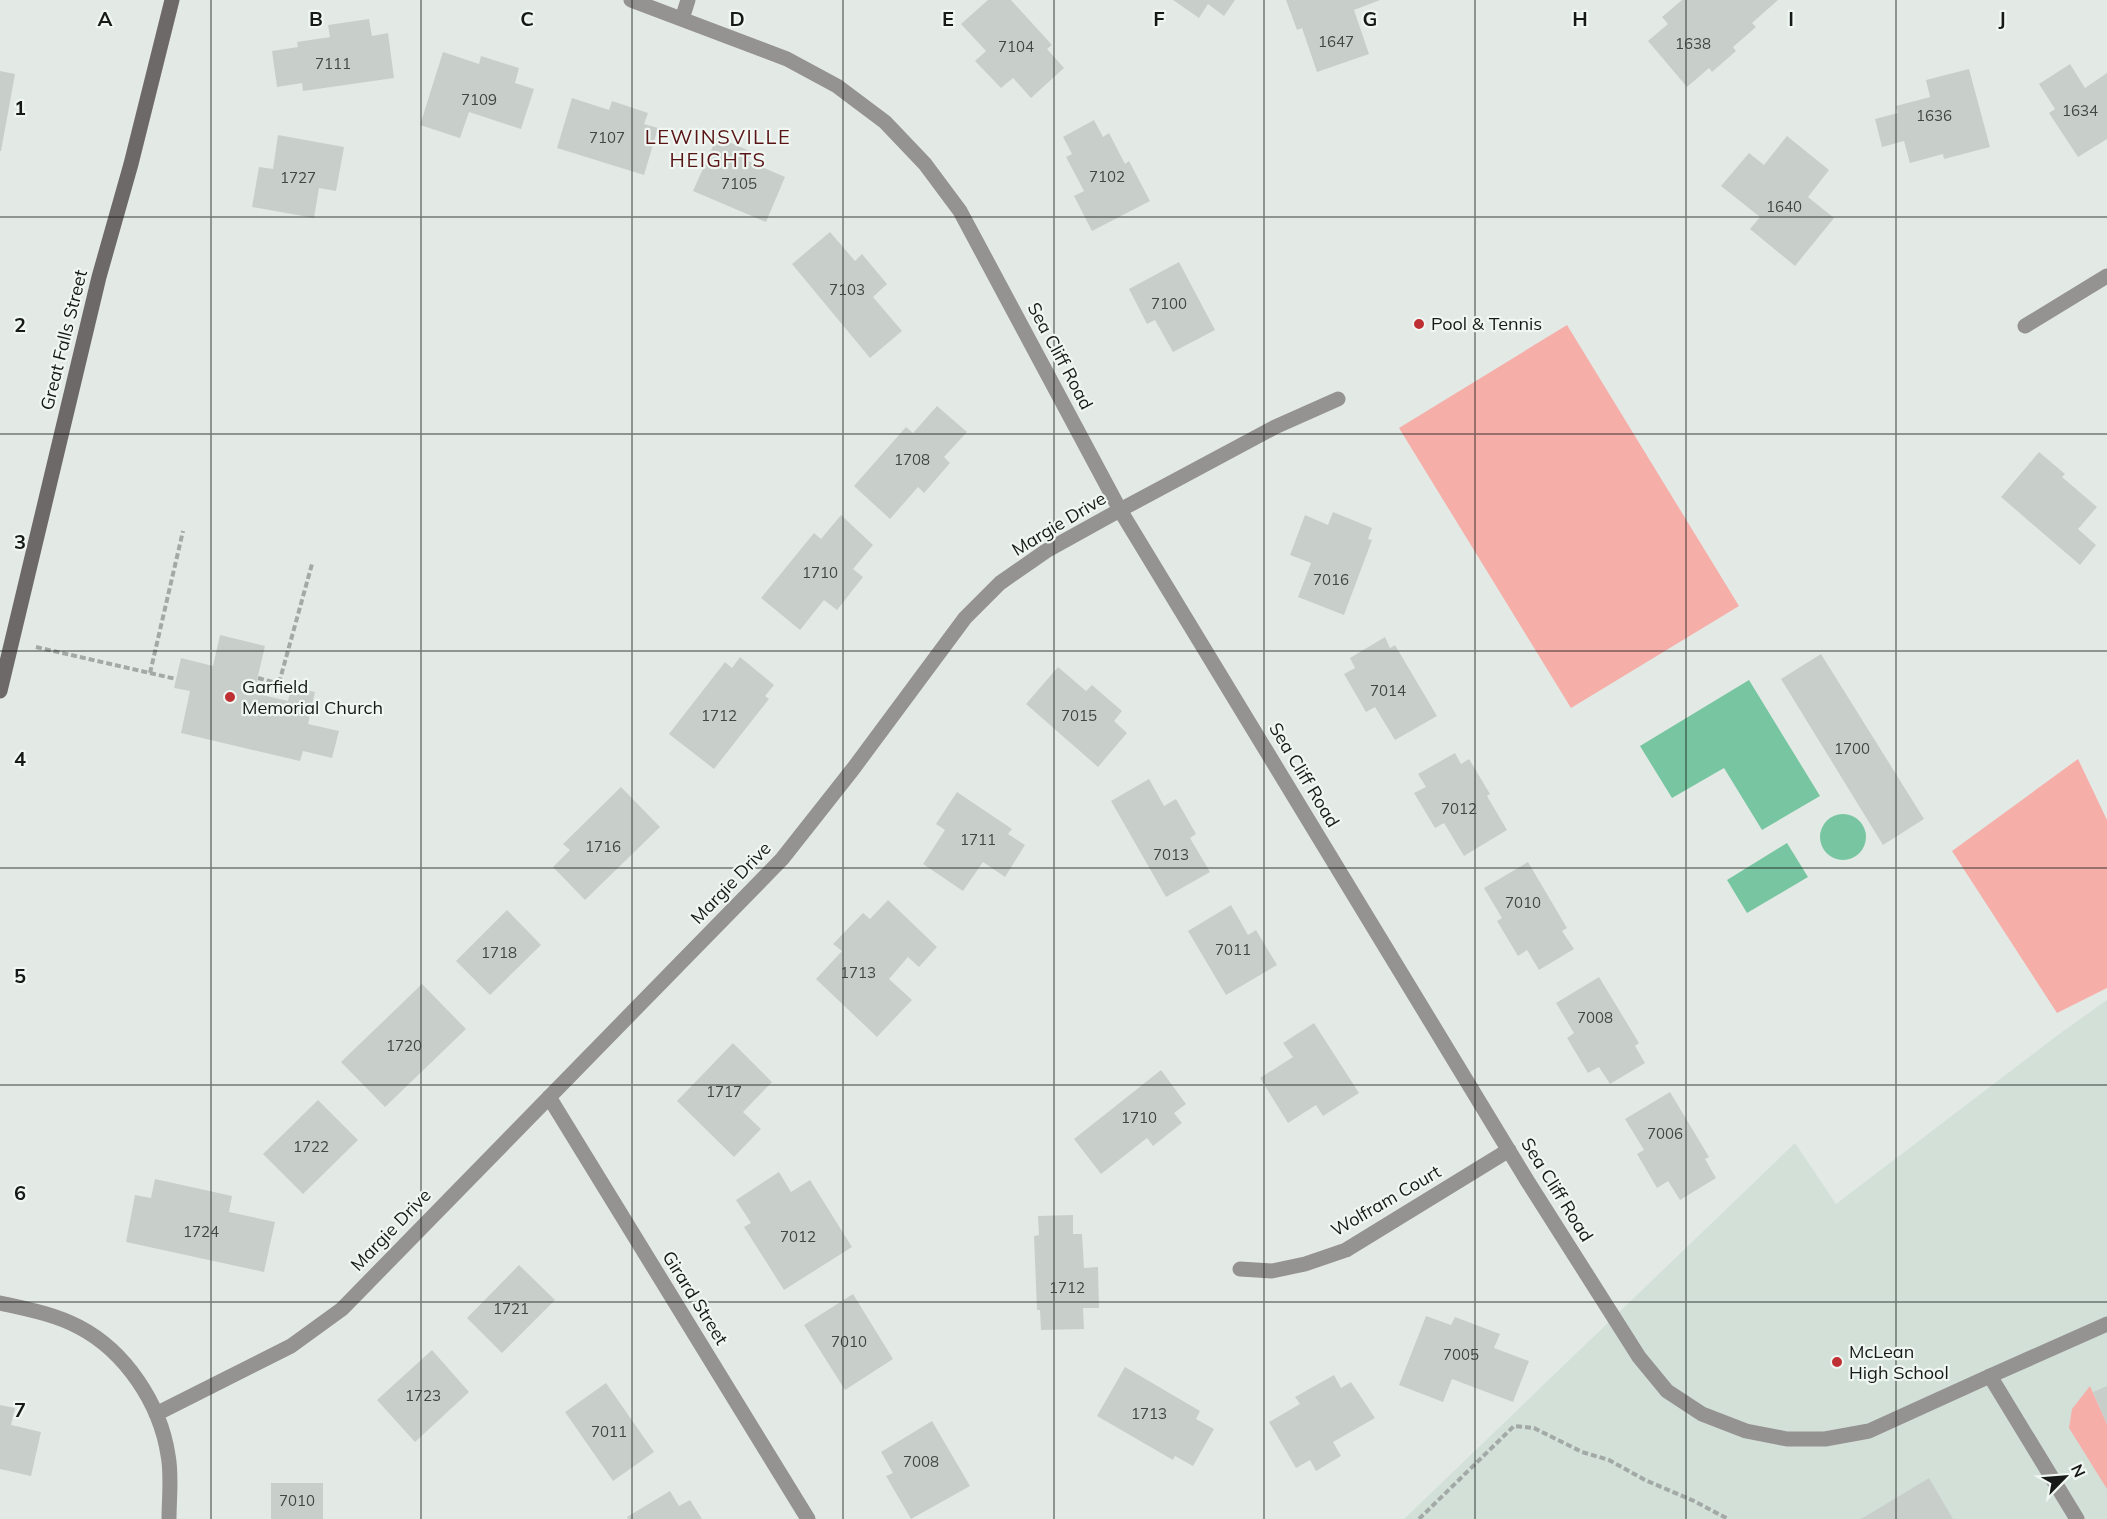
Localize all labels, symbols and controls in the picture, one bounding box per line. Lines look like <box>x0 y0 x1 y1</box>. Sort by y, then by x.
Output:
text: A <box>98 6 113 31</box>
text: B <box>309 6 323 31</box>
text: C <box>520 6 534 31</box>
text: D <box>729 6 745 31</box>
text: E <box>942 6 954 31</box>
text: F <box>1153 6 1165 31</box>
text: G <box>1363 6 1377 31</box>
text: H <box>1572 6 1588 31</box>
text: I <box>1788 6 1794 31</box>
text: J <box>1998 6 2006 31</box>
house number: 1647 <box>1318 32 1354 51</box>
house number: 1638 <box>1675 34 1711 53</box>
house number: 7104 <box>998 37 1034 56</box>
house number: 7111 <box>315 54 351 73</box>
house number: 7109 <box>461 90 497 109</box>
text: 1 <box>14 95 26 120</box>
house number: 1634 <box>2062 101 2098 120</box>
house number: 1636 <box>1916 106 1952 125</box>
district label: LEWINSVILLE HEIGHTS <box>645 124 791 172</box>
house number: 7107 <box>589 128 625 147</box>
house number: 7102 <box>1089 167 1125 186</box>
house number: 1727 <box>280 168 316 187</box>
house number: 7105 <box>721 174 757 193</box>
house number: 1640 <box>1766 197 1802 216</box>
street label: Great Falls Street <box>35 267 92 412</box>
house number: 7103 <box>829 280 865 299</box>
house number: 7100 <box>1151 294 1187 313</box>
street label: Sea Cliff Road <box>1023 298 1098 413</box>
text: 2 <box>14 312 26 337</box>
place label: Pool & Tennis <box>1431 312 1542 335</box>
marker: Pool & Tennis <box>1412 317 1426 331</box>
house number: 1708 <box>894 450 930 469</box>
street label: Margie Drive <box>1007 486 1110 561</box>
text: 3 <box>14 529 26 554</box>
house number: 1710 <box>802 563 838 582</box>
house number: 7016 <box>1313 570 1349 589</box>
place label: Garfield Memorial Church <box>242 675 383 719</box>
house number: 7014 <box>1370 681 1406 700</box>
marker: Garfield Memorial Church <box>223 690 237 704</box>
house number: 1712 <box>701 706 737 725</box>
house number: 7015 <box>1061 706 1097 725</box>
street label: Sea Cliff Road <box>1264 718 1345 831</box>
house number: 1700 <box>1834 739 1870 758</box>
text: 4 <box>14 746 26 771</box>
house number: 7012 <box>1441 799 1477 818</box>
house number: 1711 <box>960 830 996 849</box>
house number: 1716 <box>585 837 621 856</box>
street label: Margie Drive <box>686 837 776 929</box>
house number: 7013 <box>1153 845 1189 864</box>
house number: 7010 <box>1505 893 1541 912</box>
house number: 7011 <box>1215 940 1251 959</box>
house number: 1718 <box>481 943 517 962</box>
text: 5 <box>14 963 26 988</box>
house number: 1713 <box>840 963 876 982</box>
house number: 7008 <box>1577 1008 1613 1027</box>
house number: 1720 <box>386 1036 422 1055</box>
house number: 1717 <box>706 1082 742 1101</box>
house number: 1710 <box>1121 1108 1157 1127</box>
house number: 7006 <box>1647 1124 1683 1143</box>
street label: Sea Cliff Road <box>1516 1134 1598 1246</box>
house number: 1722 <box>293 1137 329 1156</box>
street label: Wolfram Court <box>1327 1160 1445 1241</box>
text: 6 <box>14 1180 26 1205</box>
street label: Margie Drive <box>346 1184 436 1276</box>
house number: 1724 <box>183 1222 219 1241</box>
house number: 7012 <box>780 1227 816 1246</box>
street label: Girard Street <box>657 1247 733 1349</box>
house number: 1712 <box>1049 1278 1085 1297</box>
house number: 1721 <box>493 1299 529 1318</box>
house number: 7010 <box>831 1332 867 1351</box>
place label: McLean High School <box>1849 1340 1949 1384</box>
house number: 7005 <box>1443 1345 1479 1364</box>
marker: McLean High School <box>1830 1355 1844 1369</box>
house number: 1723 <box>405 1386 441 1405</box>
text: 7 <box>14 1397 26 1422</box>
house number: 1713 <box>1131 1404 1167 1423</box>
house number: 7011 <box>591 1422 627 1441</box>
north arrow <box>2035 1447 2095 1507</box>
house number: 7008 <box>903 1452 939 1471</box>
text: N <box>2067 1461 2090 1480</box>
house number: 7010 <box>279 1491 315 1510</box>

